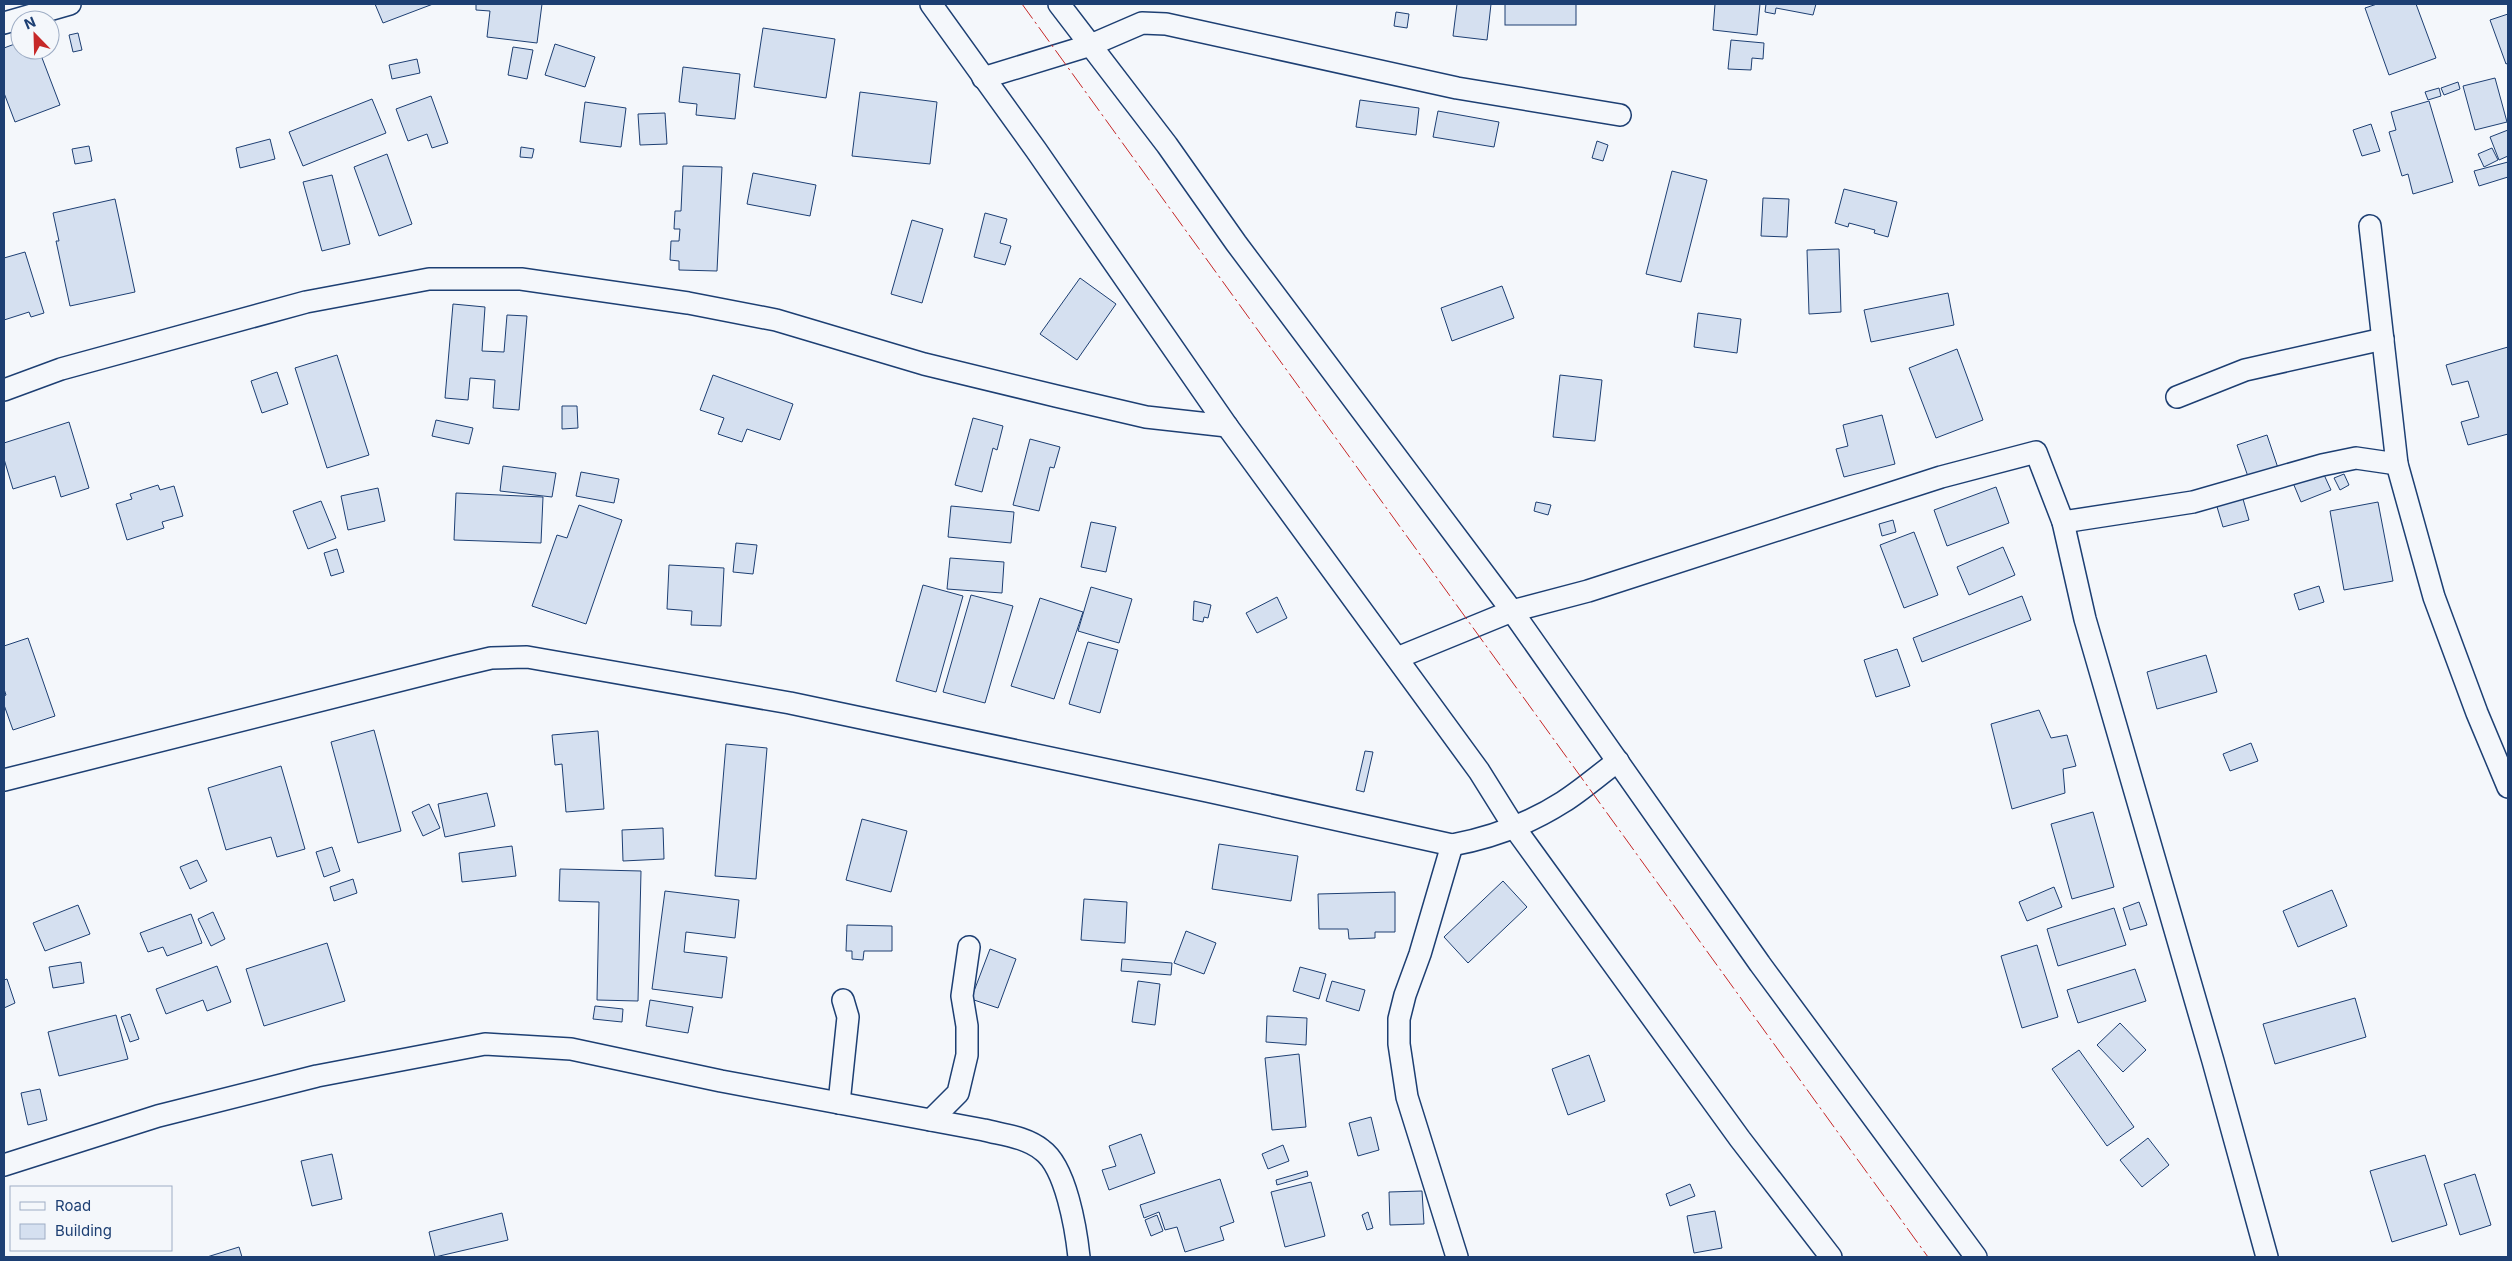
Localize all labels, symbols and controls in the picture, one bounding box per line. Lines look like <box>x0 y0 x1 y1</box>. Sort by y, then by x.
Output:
north arrow <box>10 10 60 60</box>
text: N <box>21 13 38 32</box>
legend <box>10 1186 172 1251</box>
text: Road <box>55 1196 91 1215</box>
text: Building <box>55 1221 112 1240</box>

